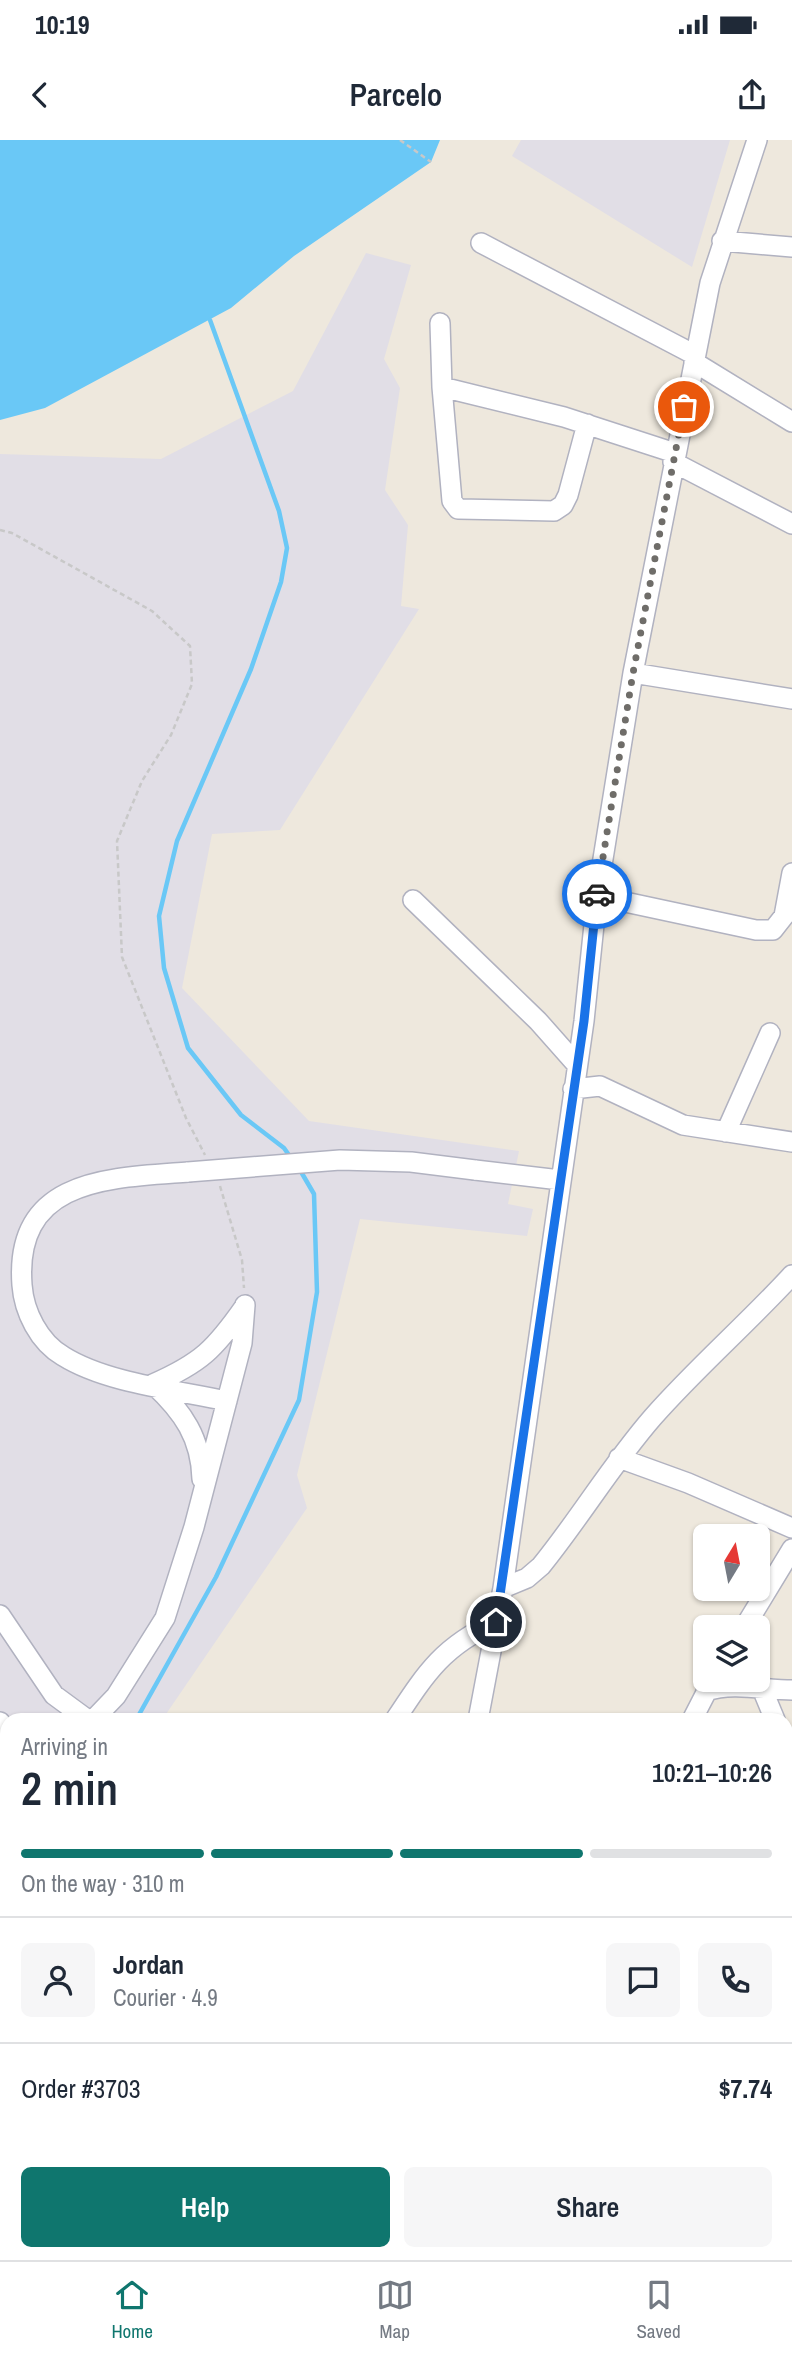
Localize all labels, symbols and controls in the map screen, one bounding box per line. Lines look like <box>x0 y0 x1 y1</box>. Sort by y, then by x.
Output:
text: 10:19 <box>35 7 90 42</box>
text: Parcelo <box>350 73 442 116</box>
icon: back <box>21 76 59 114</box>
icon: share <box>733 76 771 114</box>
pin <box>654 377 714 437</box>
icon: bag <box>665 388 703 426</box>
courier <box>562 859 632 929</box>
icon: car <box>578 875 616 913</box>
north arrow <box>693 1524 770 1601</box>
map controls <box>693 1524 770 1692</box>
pin <box>466 1592 526 1652</box>
icon: home <box>477 1603 515 1641</box>
button: layers <box>693 1615 770 1692</box>
text: Arriving in <box>21 1731 108 1762</box>
text: 10:21–10:26 <box>652 1755 772 1790</box>
text: 2 min <box>21 1757 118 1819</box>
text: On the way · 310 m <box>21 1868 185 1899</box>
button: person <box>21 1943 95 2017</box>
button: chat <box>606 1943 680 2017</box>
button: phone <box>698 1943 772 2017</box>
text: Jordan <box>113 1947 184 1982</box>
text: Courier · 4.9 <box>113 1982 218 2013</box>
text: Order #3703 <box>21 2071 141 2106</box>
text: $7.74 <box>719 2071 772 2106</box>
button: Help <box>21 2167 390 2247</box>
button: Share <box>404 2167 772 2247</box>
tab: Home <box>111 2276 153 2344</box>
tab: Map <box>376 2276 414 2344</box>
tab: Saved <box>636 2276 681 2344</box>

